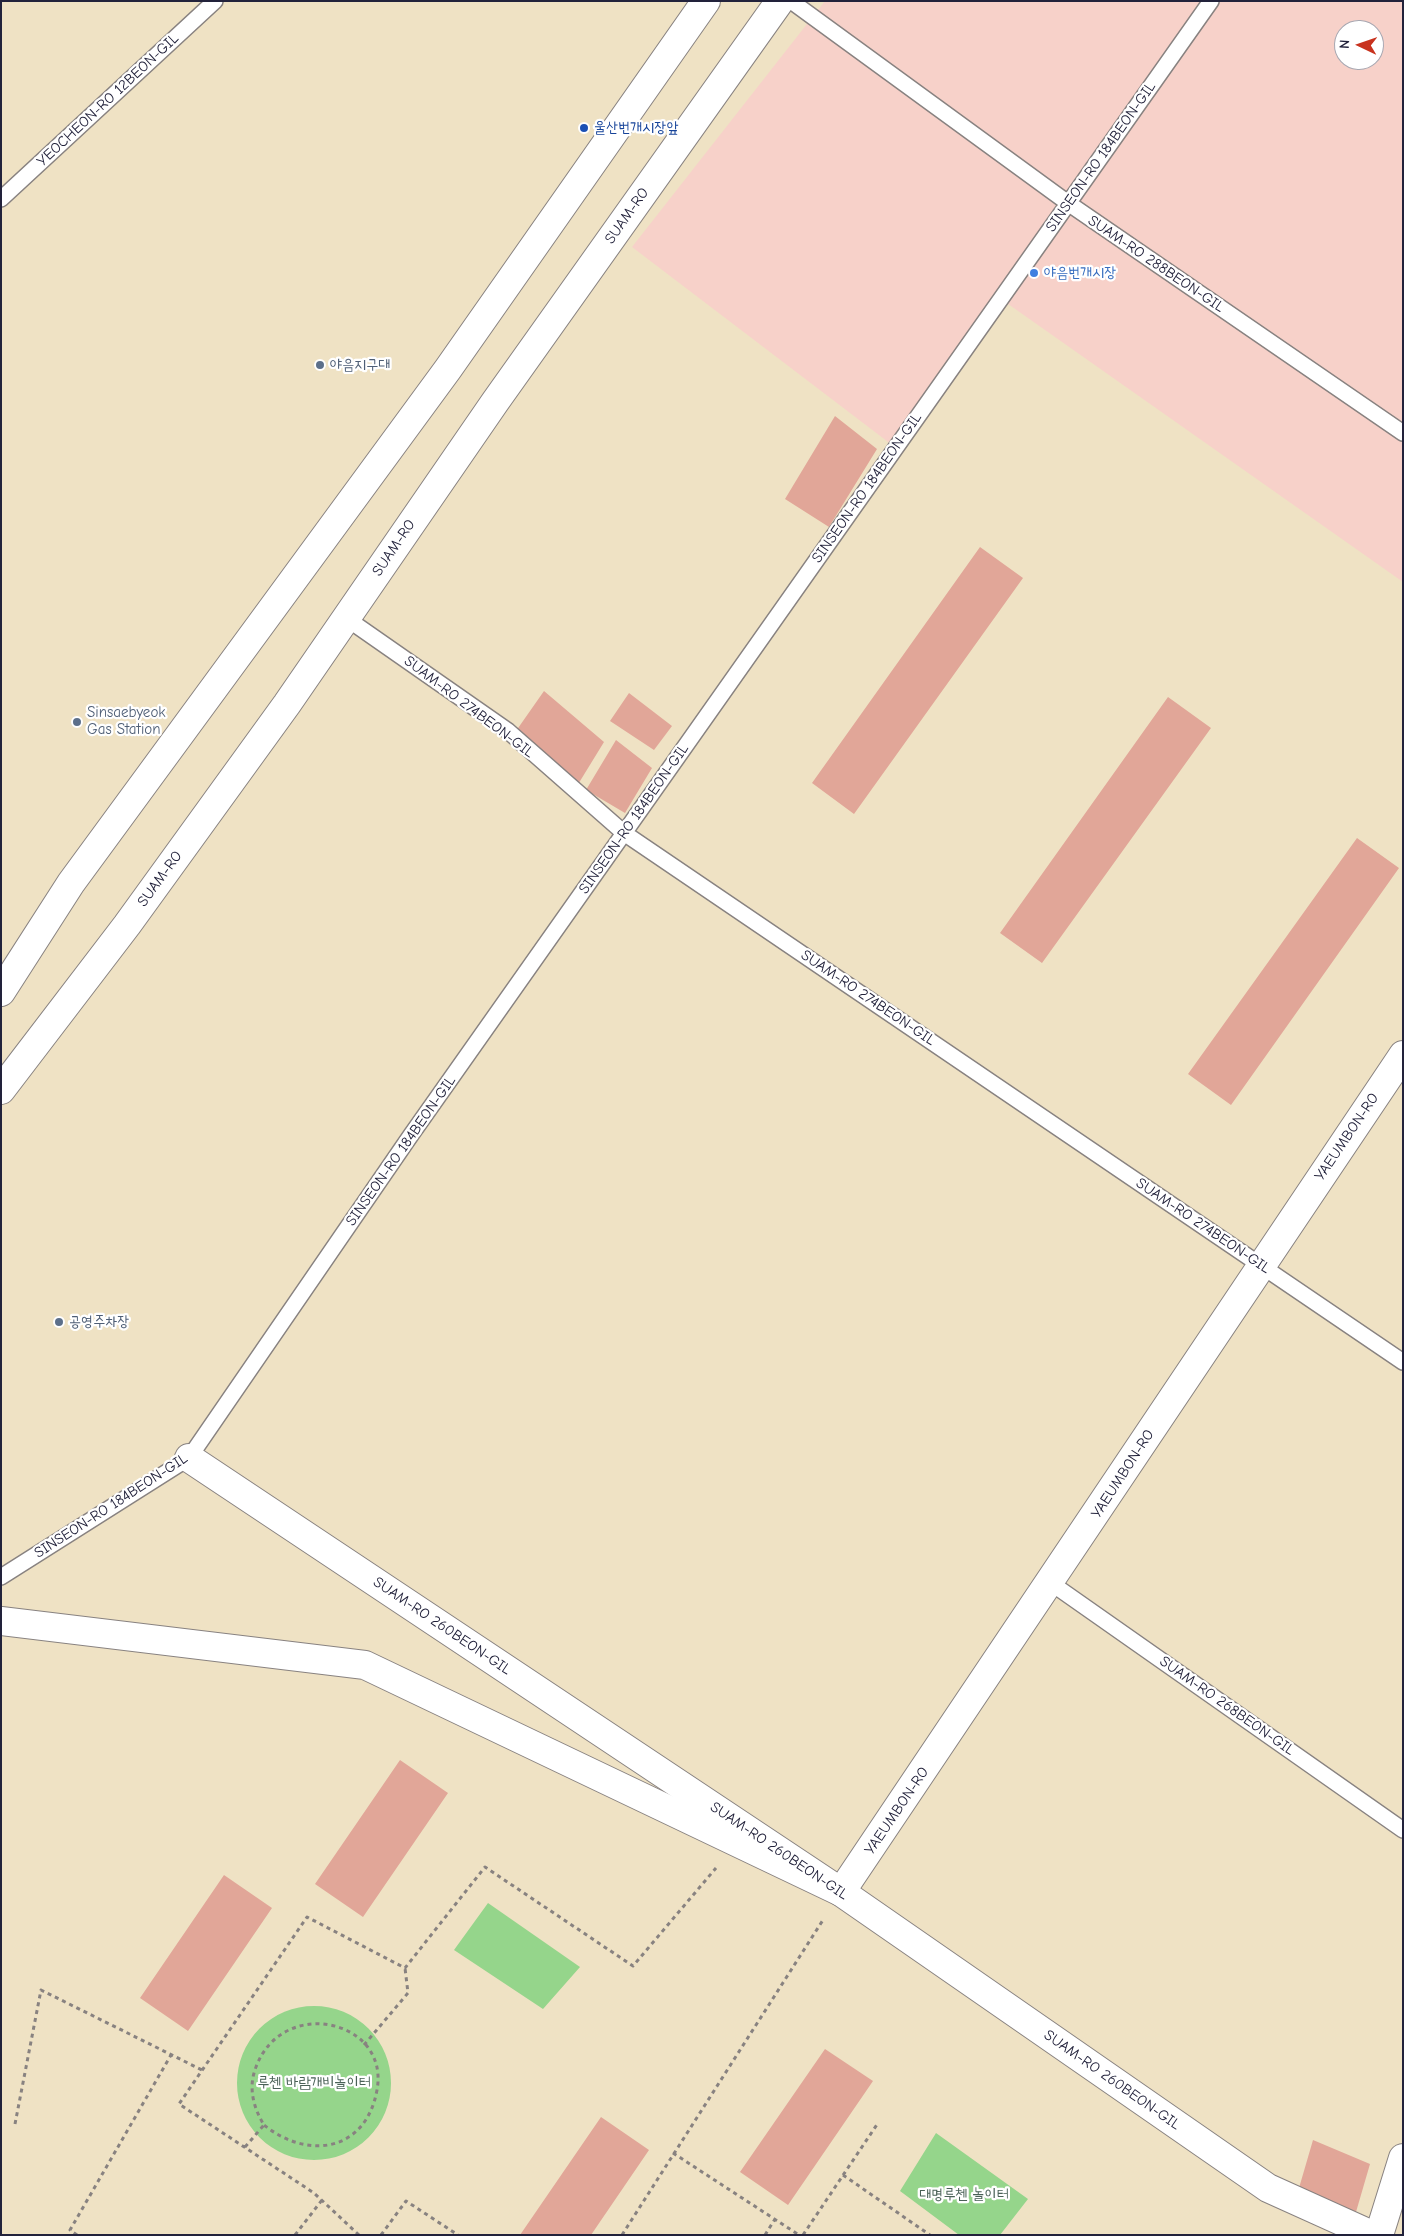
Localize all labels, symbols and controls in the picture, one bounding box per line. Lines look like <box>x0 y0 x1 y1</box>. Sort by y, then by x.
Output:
north arrow <box>1334 20 1384 70</box>
street label: YEOCHEON-RO 12BEON-GIL <box>33 30 183 170</box>
text: N <box>1336 39 1353 49</box>
street label: SINSEON-RO 184BEON-GIL <box>1042 78 1160 236</box>
place label: 울산번개시장앞 <box>594 119 678 137</box>
marker: 울산번개시장앞 <box>578 122 590 134</box>
street label: SUAM-RO <box>601 184 653 248</box>
street label: SUAM-RO 288BEON-GIL <box>1084 212 1228 316</box>
place label: 야음번개시장 <box>1044 264 1116 282</box>
marker: 야음번개시장 <box>1028 267 1040 279</box>
place label: 야음지구대 <box>330 356 390 374</box>
marker: 야음지구대 <box>314 359 326 371</box>
street label: SINSEON-RO 184BEON-GIL <box>808 409 926 567</box>
street label: SUAM-RO <box>369 516 419 580</box>
street label: SUAM-RO 274BEON-GIL <box>400 652 538 762</box>
place label: Sinsaebyeok Gas Station <box>87 704 166 739</box>
marker: Sinsaebyeok Gas Station <box>71 716 83 728</box>
street label: SINSEON-RO 184BEON-GIL <box>575 740 693 898</box>
street label: SUAM-RO <box>134 848 186 910</box>
street label: SUAM-RO 274BEON-GIL <box>797 946 939 1050</box>
street label: SINSEON-RO 184BEON-GIL <box>342 1072 460 1230</box>
street label: YAEUMBON-RO <box>1311 1090 1383 1184</box>
street label: SUAM-RO 274BEON-GIL <box>1132 1174 1274 1278</box>
place label: 공영주차장 <box>69 1313 129 1331</box>
marker: 공영주차장 <box>53 1316 65 1328</box>
street label: YAEUMBON-RO <box>1088 1426 1158 1522</box>
street label: SINSEON-RO 184BEON-GIL <box>31 1450 191 1562</box>
street label: SUAM-RO 260BEON-GIL <box>370 1573 514 1679</box>
street label: SUAM-RO 268BEON-GIL <box>1156 1652 1298 1760</box>
street label: YAEUMBON-RO <box>861 1764 933 1858</box>
street label: SUAM-RO 260BEON-GIL <box>707 1798 851 1904</box>
street label: SUAM-RO 260BEON-GIL <box>1040 2026 1184 2134</box>
park label: 루첸 바람개비놀이터 <box>257 2074 371 2092</box>
park label: 대명루첸 놀이터 <box>919 2186 1009 2204</box>

